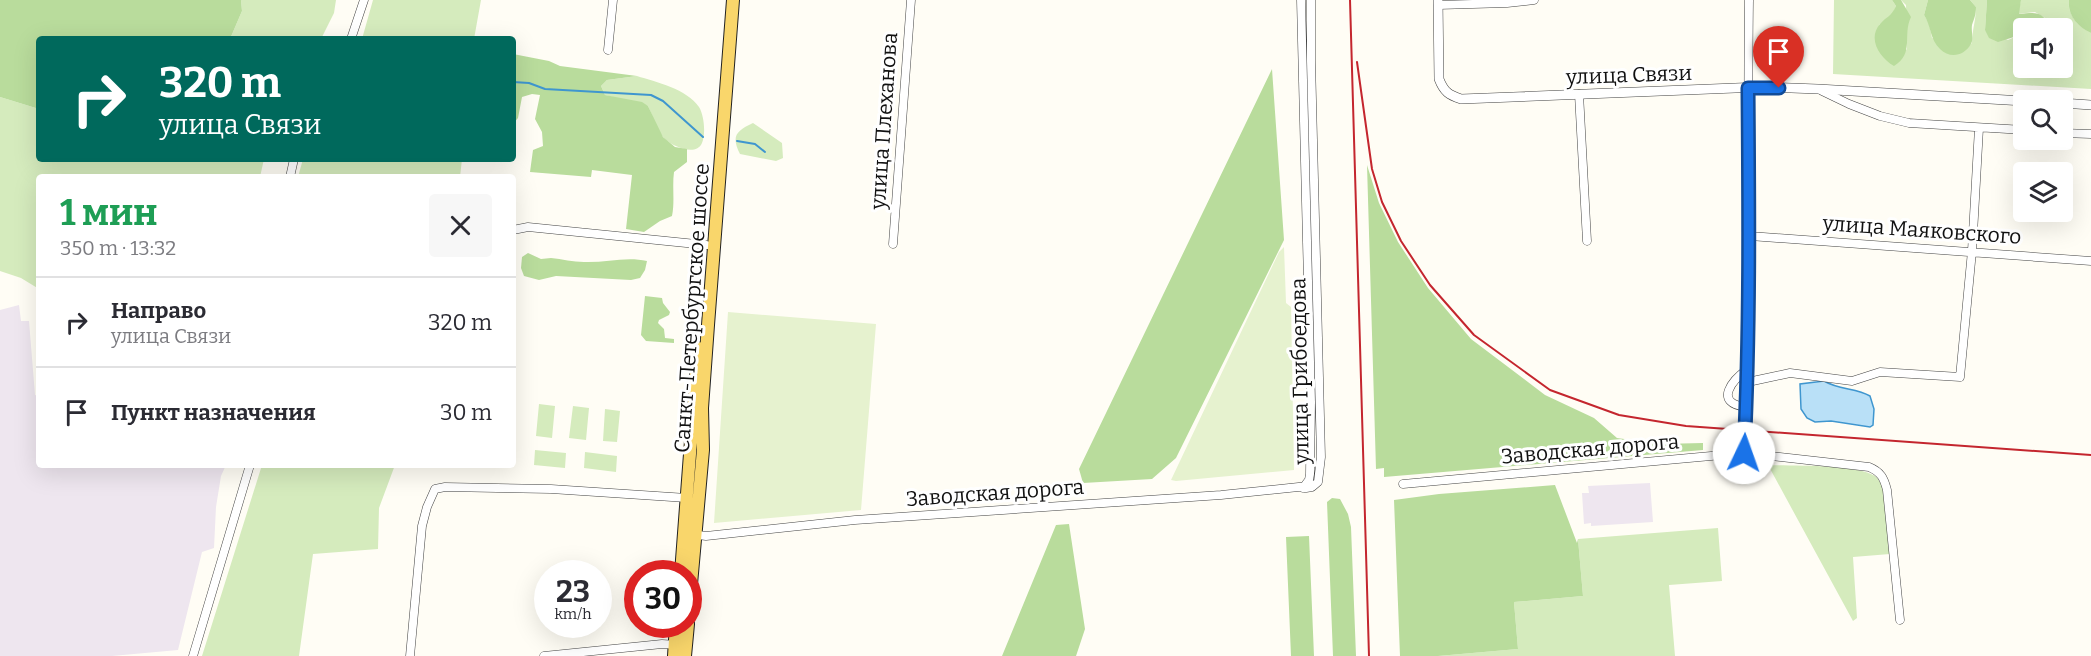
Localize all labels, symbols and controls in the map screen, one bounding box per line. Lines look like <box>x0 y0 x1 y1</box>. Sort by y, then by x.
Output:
map controls <box>2013 18 2073 222</box>
button: sound <box>2013 18 2073 78</box>
pin <box>1753 26 1804 88</box>
street label: улица Плеханова <box>865 31 903 212</box>
icon: arrive <box>1762 35 1795 68</box>
text: 320 m <box>159 58 281 108</box>
icon: right <box>60 60 138 138</box>
street label: улица Связи <box>1564 60 1693 90</box>
button: search <box>2013 90 2073 150</box>
text: улица Связи <box>159 109 321 141</box>
street label: Санкт-Петербургское шоссе <box>669 162 715 454</box>
button: layers <box>2013 162 2073 222</box>
text: 1 мин <box>60 191 158 235</box>
button: close <box>429 194 492 257</box>
street label: улица Маяковского <box>1821 210 2022 250</box>
text: 350 m · 13:32 <box>60 236 176 260</box>
street label: улица Грибоедова <box>1285 277 1315 466</box>
text: Направо <box>111 297 206 324</box>
icon: right <box>60 306 93 339</box>
text: 320 m <box>428 309 492 336</box>
text: улица Связи <box>111 324 231 348</box>
icon: arrive <box>60 396 93 429</box>
text: Пункт назначения <box>111 399 316 426</box>
text: 30 m <box>440 399 492 426</box>
position arrow <box>1712 421 1776 485</box>
street label: Заводская дорога <box>1500 428 1681 470</box>
street label: Заводская дорога <box>905 474 1085 512</box>
speed limit sign: 30 <box>624 560 702 638</box>
text: 23 <box>556 574 590 610</box>
text: km/h <box>554 605 592 623</box>

